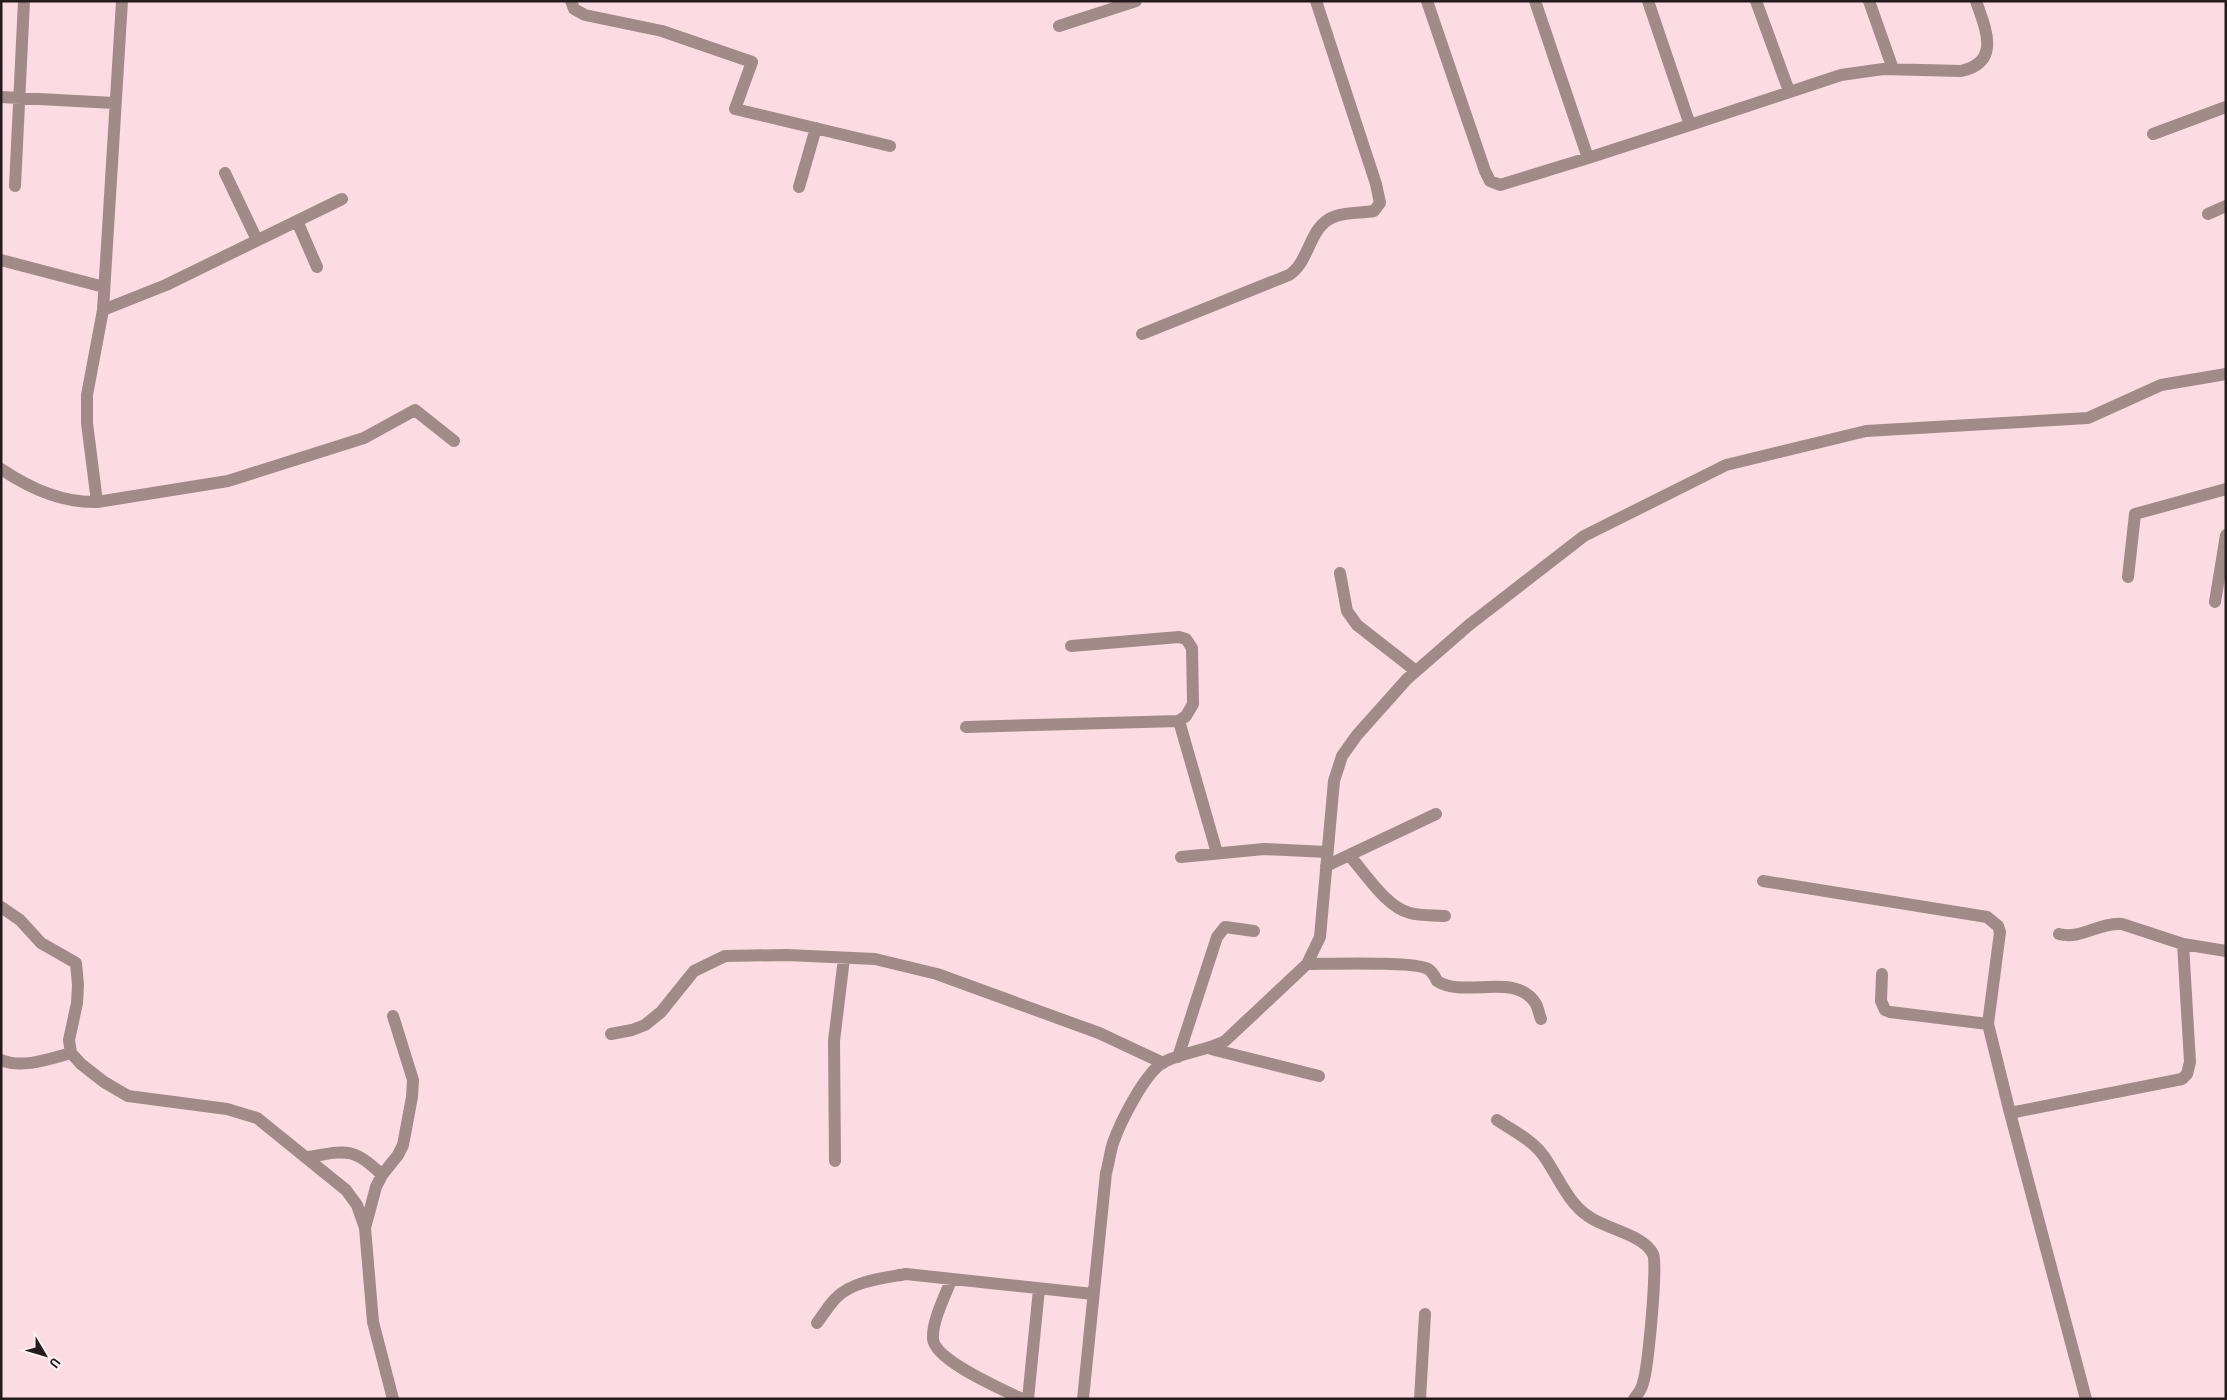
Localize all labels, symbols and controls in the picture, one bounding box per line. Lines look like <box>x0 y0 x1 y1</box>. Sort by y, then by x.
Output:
north arrow <box>20 1330 70 1380</box>
text: U <box>46 1354 65 1372</box>

